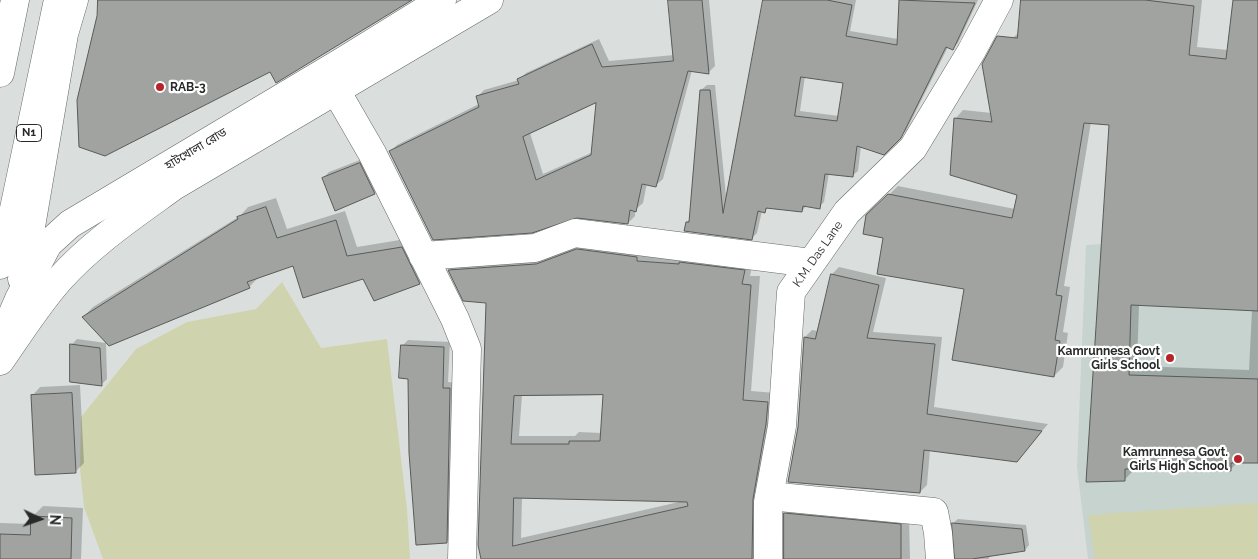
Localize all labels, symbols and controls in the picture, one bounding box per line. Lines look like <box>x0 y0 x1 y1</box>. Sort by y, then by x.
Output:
place label: RAB-3 <box>170 80 206 94</box>
marker: RAB-3 <box>154 81 166 93</box>
road number: N1 <box>16 125 42 142</box>
street label: হাটখোলা রোড <box>163 125 229 173</box>
street label: K.M. Das Lane <box>790 218 846 290</box>
place label: Kamrunnesa Govt Girls School <box>1058 344 1160 372</box>
marker: Kamrunnesa Govt Girls School <box>1164 352 1176 364</box>
place label: Kamrunnesa Govt. Girls High School <box>1123 445 1228 473</box>
marker: Kamrunnesa Govt. Girls High School <box>1232 453 1244 465</box>
north arrow <box>15 494 65 544</box>
text: N <box>47 514 63 526</box>

